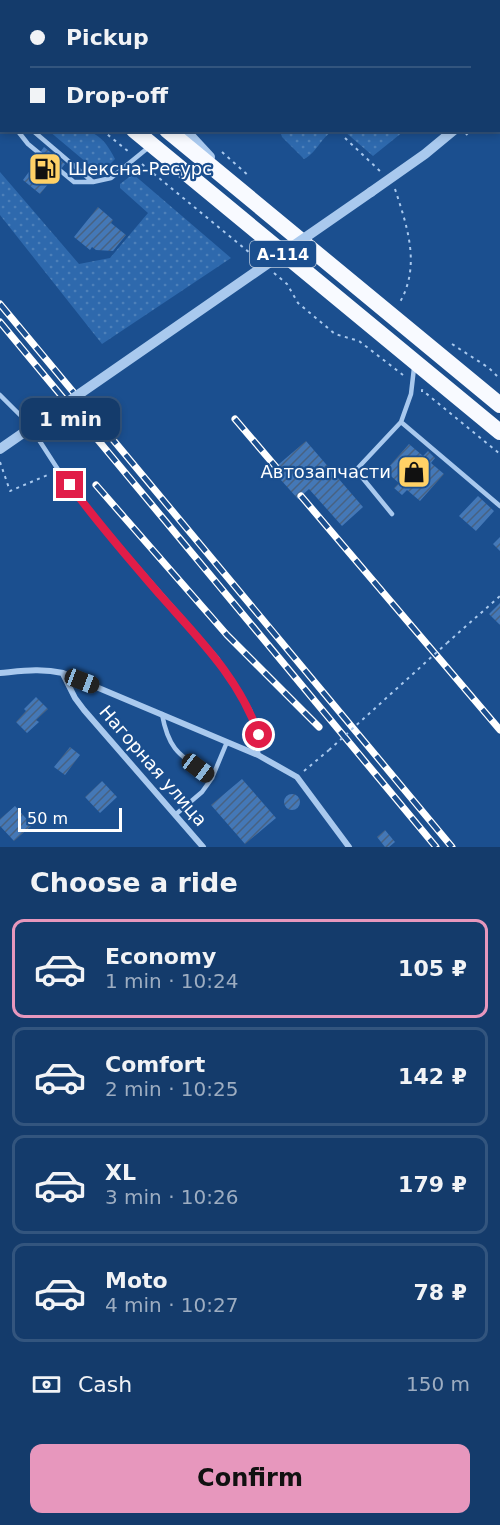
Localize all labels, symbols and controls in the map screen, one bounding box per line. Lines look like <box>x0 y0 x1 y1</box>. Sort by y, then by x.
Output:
text: Pickup <box>66 25 149 50</box>
text: Drop-off <box>66 83 168 108</box>
fuel station icon: Шексна-Ресурс <box>27 151 63 187</box>
place label: Шексна-Ресурс <box>68 158 212 179</box>
road number: А-114 <box>250 241 316 267</box>
callout: 1 min <box>20 398 119 440</box>
text: 1 min <box>39 407 102 431</box>
shop icon: Автозапчасти <box>396 454 432 490</box>
place label: Автозапчасти <box>260 461 391 482</box>
route end <box>56 471 83 498</box>
car <box>62 666 102 696</box>
street label: Нагорная улица <box>95 701 211 830</box>
route start <box>245 721 272 748</box>
car <box>178 750 218 786</box>
scale bar <box>18 805 122 832</box>
text: 50 m <box>27 809 68 828</box>
text: Choose a ride <box>30 867 238 898</box>
icon: car <box>33 942 87 996</box>
text: Economy <box>105 944 216 969</box>
text: 105 ₽ <box>398 956 467 981</box>
text: 1 min · 10:24 <box>105 969 239 993</box>
icon: car <box>33 1050 87 1104</box>
text: Comfort <box>105 1052 205 1077</box>
text: 142 ₽ <box>398 1064 467 1089</box>
text: 2 min · 10:25 <box>105 1077 239 1101</box>
icon: car <box>33 1158 87 1212</box>
text: XL <box>105 1160 136 1185</box>
text: 179 ₽ <box>398 1172 467 1197</box>
text: 3 min · 10:26 <box>105 1185 239 1209</box>
icon: car <box>33 1266 87 1320</box>
text: Moto <box>105 1268 168 1293</box>
text: 78 ₽ <box>413 1280 467 1305</box>
text: 4 min · 10:27 <box>105 1293 239 1317</box>
icon: cash <box>30 1368 63 1401</box>
text: Cash <box>78 1372 132 1397</box>
text: 150 m <box>406 1372 470 1396</box>
button: Confirm <box>30 1444 470 1513</box>

